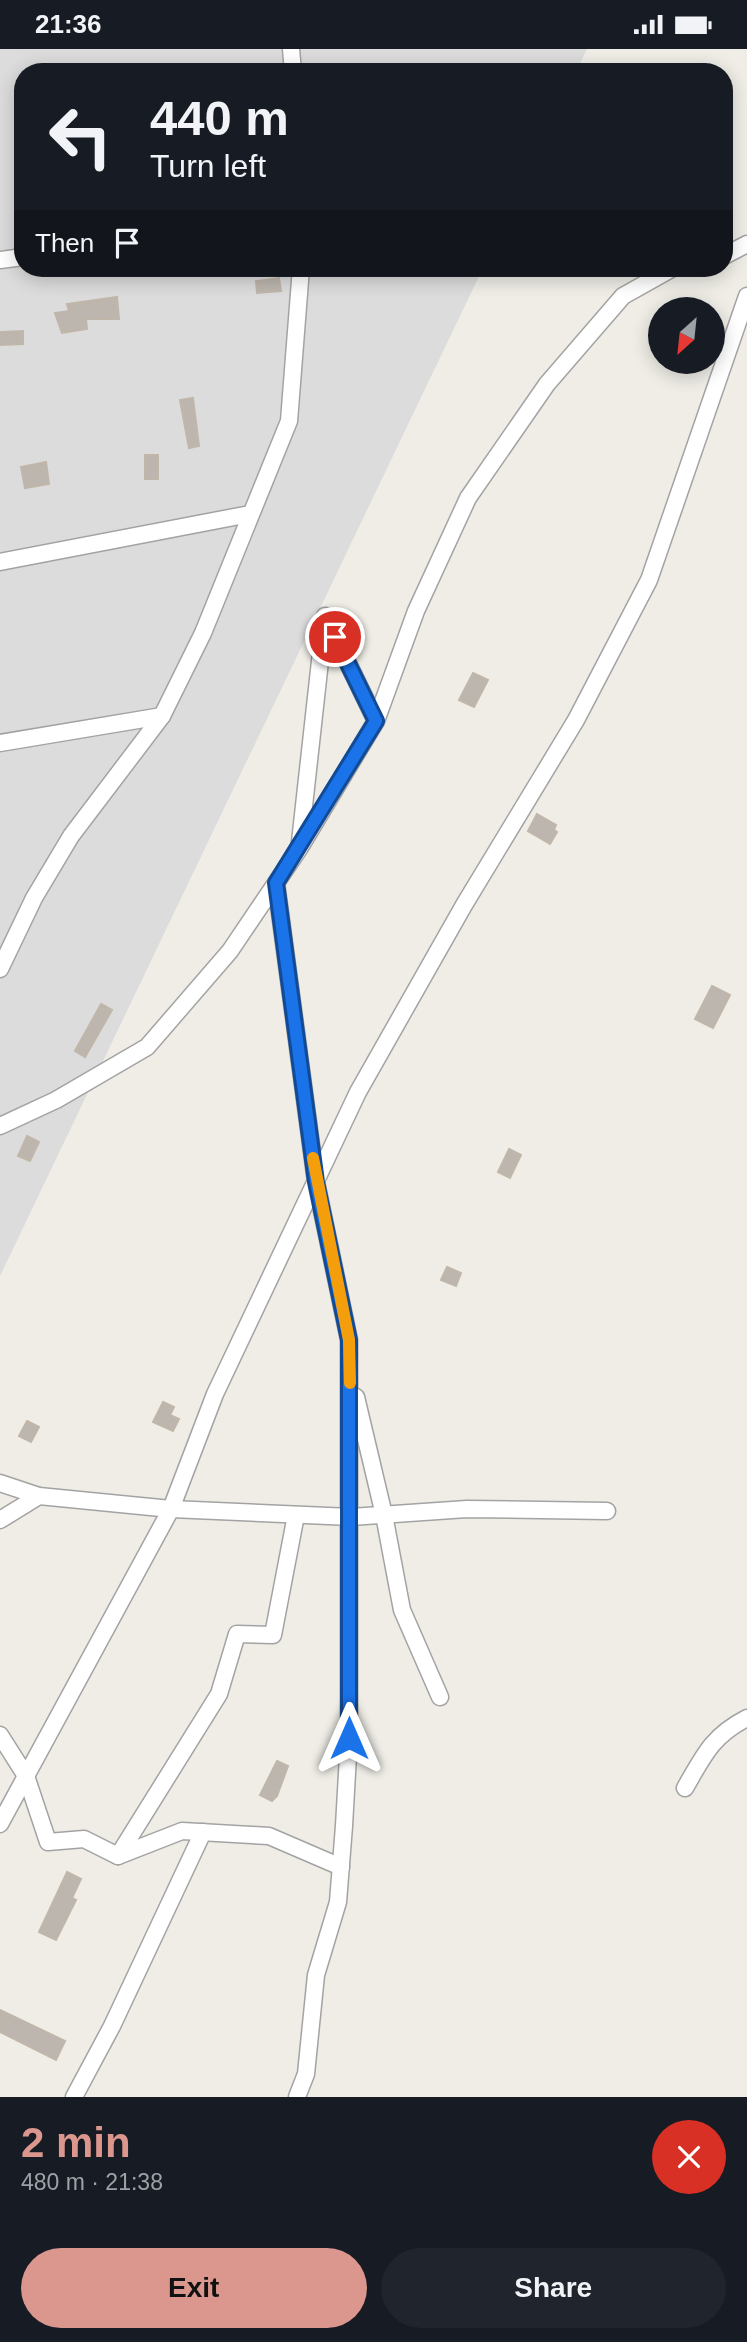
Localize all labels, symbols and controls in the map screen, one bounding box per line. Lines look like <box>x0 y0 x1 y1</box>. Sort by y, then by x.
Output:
text: 21:36 <box>35 9 102 39</box>
icon: left <box>35 91 126 182</box>
text: 440 m <box>150 91 289 145</box>
text: Turn left <box>150 148 266 184</box>
icon: arrive <box>108 224 146 262</box>
text: Then <box>35 228 94 258</box>
north arrow <box>648 297 724 375</box>
map controls <box>648 297 725 374</box>
pin <box>305 607 365 667</box>
icon: arrive <box>316 618 354 656</box>
position arrow <box>312 1701 386 1775</box>
text: 2 min <box>21 2119 131 2166</box>
button: close <box>652 2120 726 2194</box>
text: 480 m · 21:38 <box>21 2169 163 2195</box>
button: Exit <box>21 2248 367 2328</box>
button: Share <box>381 2248 726 2328</box>

